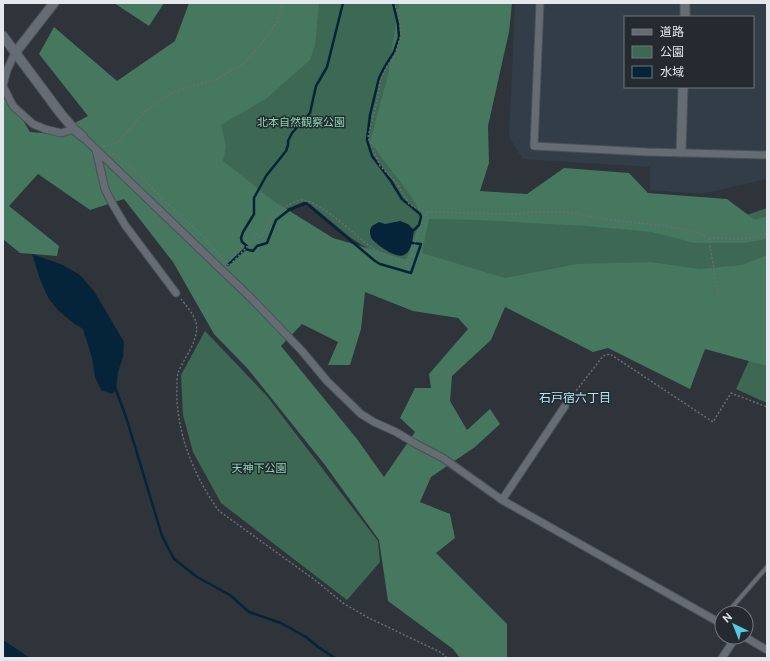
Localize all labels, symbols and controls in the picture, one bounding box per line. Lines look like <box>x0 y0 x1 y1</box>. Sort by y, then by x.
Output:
legend <box>624 16 754 88</box>
text: 道路 <box>660 24 684 40</box>
text: 公園 <box>660 44 684 60</box>
text: 水域 <box>660 64 684 80</box>
park label: 北本自然観察公園 <box>257 115 345 129</box>
district label: 石戸宿六丁目 <box>539 390 611 406</box>
park label: 天神下公園 <box>232 461 287 475</box>
north arrow <box>714 605 754 645</box>
text: N <box>719 610 735 626</box>

